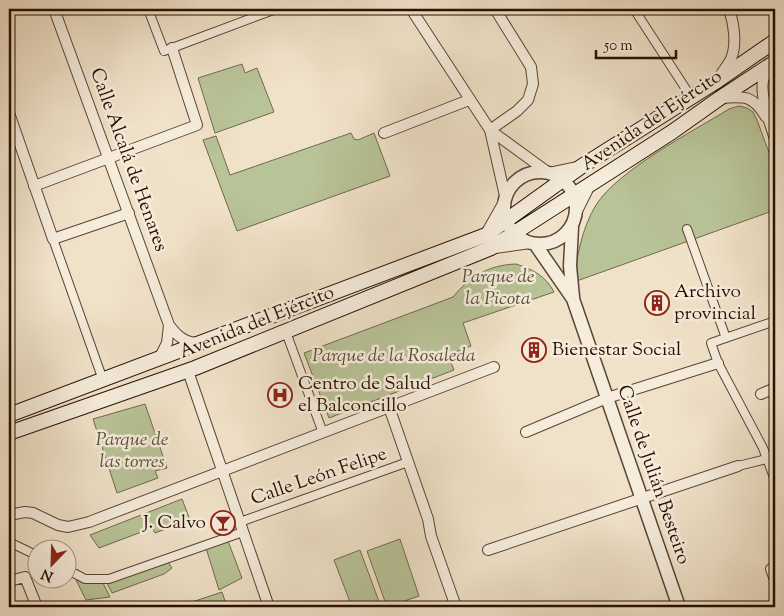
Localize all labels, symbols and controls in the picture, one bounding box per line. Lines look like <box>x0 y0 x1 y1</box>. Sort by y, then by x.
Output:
scale bar <box>596 28 676 60</box>
text: 50 m <box>603 36 633 57</box>
street label: Calle Alcalá de Henares <box>82 64 174 256</box>
street label: Avenida del Ejército <box>576 64 728 178</box>
park label: Parque de la Picota <box>462 264 535 313</box>
place label: Archivo provincial <box>674 279 756 328</box>
street label: Avenida del Ejército <box>175 280 339 366</box>
building icon: Archivo provincial <box>644 290 670 316</box>
building icon: Bienestar Social <box>521 337 547 363</box>
place label: Bienestar Social <box>552 337 681 364</box>
park label: Parque de la Rosaleda <box>312 343 476 370</box>
place label: Centro de Salud el Balconcillo <box>298 371 431 420</box>
hospital icon: Centro de Salud el Balconcillo <box>267 382 293 408</box>
street label: Calle de Julián Besteiro <box>610 382 696 568</box>
park label: Parque de las torres <box>96 427 169 476</box>
street label: Calle León Felipe <box>247 441 391 513</box>
place label: J. Calvo <box>142 510 206 537</box>
bar icon: J. Calvo <box>210 510 236 536</box>
north arrow <box>28 538 78 588</box>
text: N <box>39 563 57 586</box>

